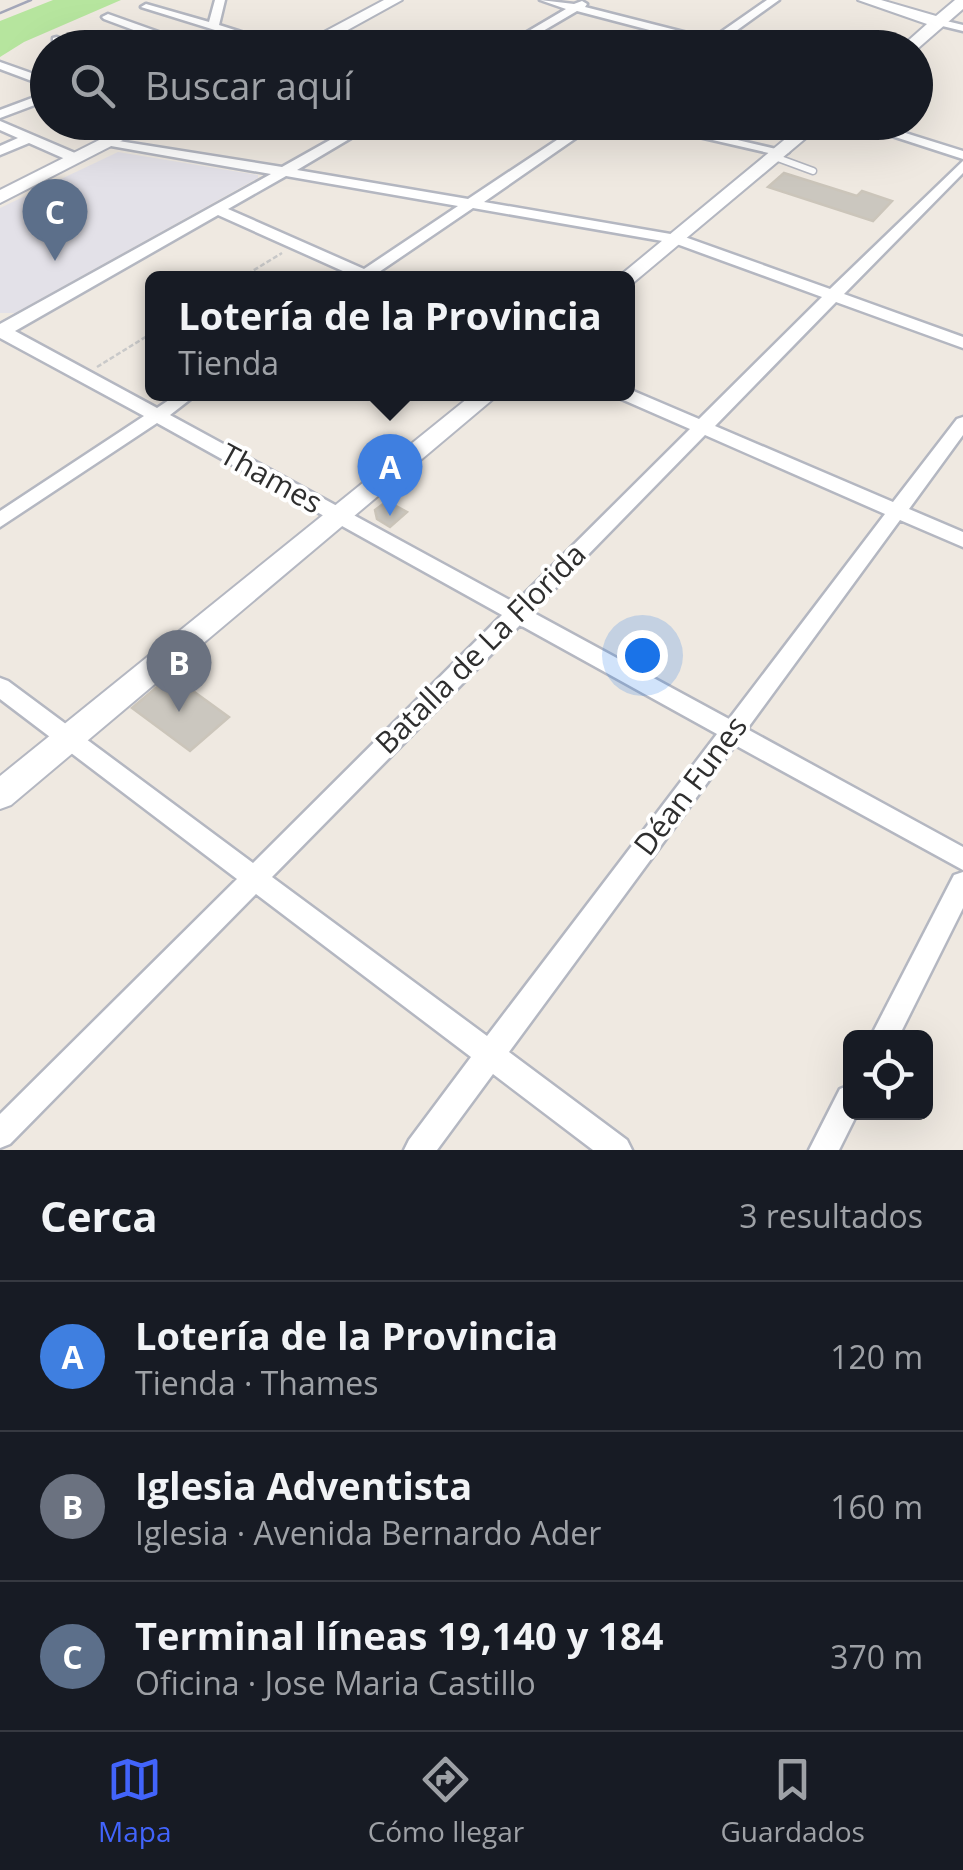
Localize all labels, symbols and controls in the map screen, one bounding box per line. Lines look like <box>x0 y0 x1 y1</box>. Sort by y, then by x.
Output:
search box <box>30 30 933 140</box>
icon: search <box>65 58 120 113</box>
text: Buscar aquí <box>145 59 353 111</box>
pin: C <box>22 178 88 261</box>
popup <box>145 271 635 401</box>
text: Lotería de la Provincia <box>178 289 602 341</box>
text: Tienda <box>178 341 279 384</box>
street label: Thames <box>213 433 330 522</box>
pin: A <box>358 434 422 516</box>
street label: Batalla de La Florida <box>366 534 594 762</box>
pin: B <box>146 630 212 712</box>
your location <box>617 630 668 681</box>
street label: Déan Funes <box>624 707 756 863</box>
map controls <box>843 1030 933 1120</box>
button: locate <box>843 1030 933 1120</box>
text: Cerca <box>40 1187 158 1244</box>
text: 3 resultados <box>739 1194 923 1237</box>
text: Lotería de la Provincia <box>135 1309 558 1361</box>
text: A <box>61 1335 84 1378</box>
text: 120 m <box>830 1335 923 1378</box>
text: Tienda · Thames <box>135 1361 379 1404</box>
text: Iglesia Adventista <box>135 1459 472 1511</box>
text: B <box>62 1485 83 1528</box>
text: 160 m <box>830 1485 923 1528</box>
text: Iglesia · Avenida Bernardo Ader <box>135 1511 601 1554</box>
text: Terminal líneas 19,140 y 184 <box>135 1609 663 1661</box>
text: C <box>62 1635 83 1678</box>
text: 370 m <box>830 1635 923 1678</box>
text: Oficina · Jose Maria Castillo <box>135 1661 536 1704</box>
tab: Mapa <box>98 1752 172 1850</box>
tab: Cómo llegar <box>368 1752 524 1850</box>
tab: Guardados <box>720 1752 865 1850</box>

